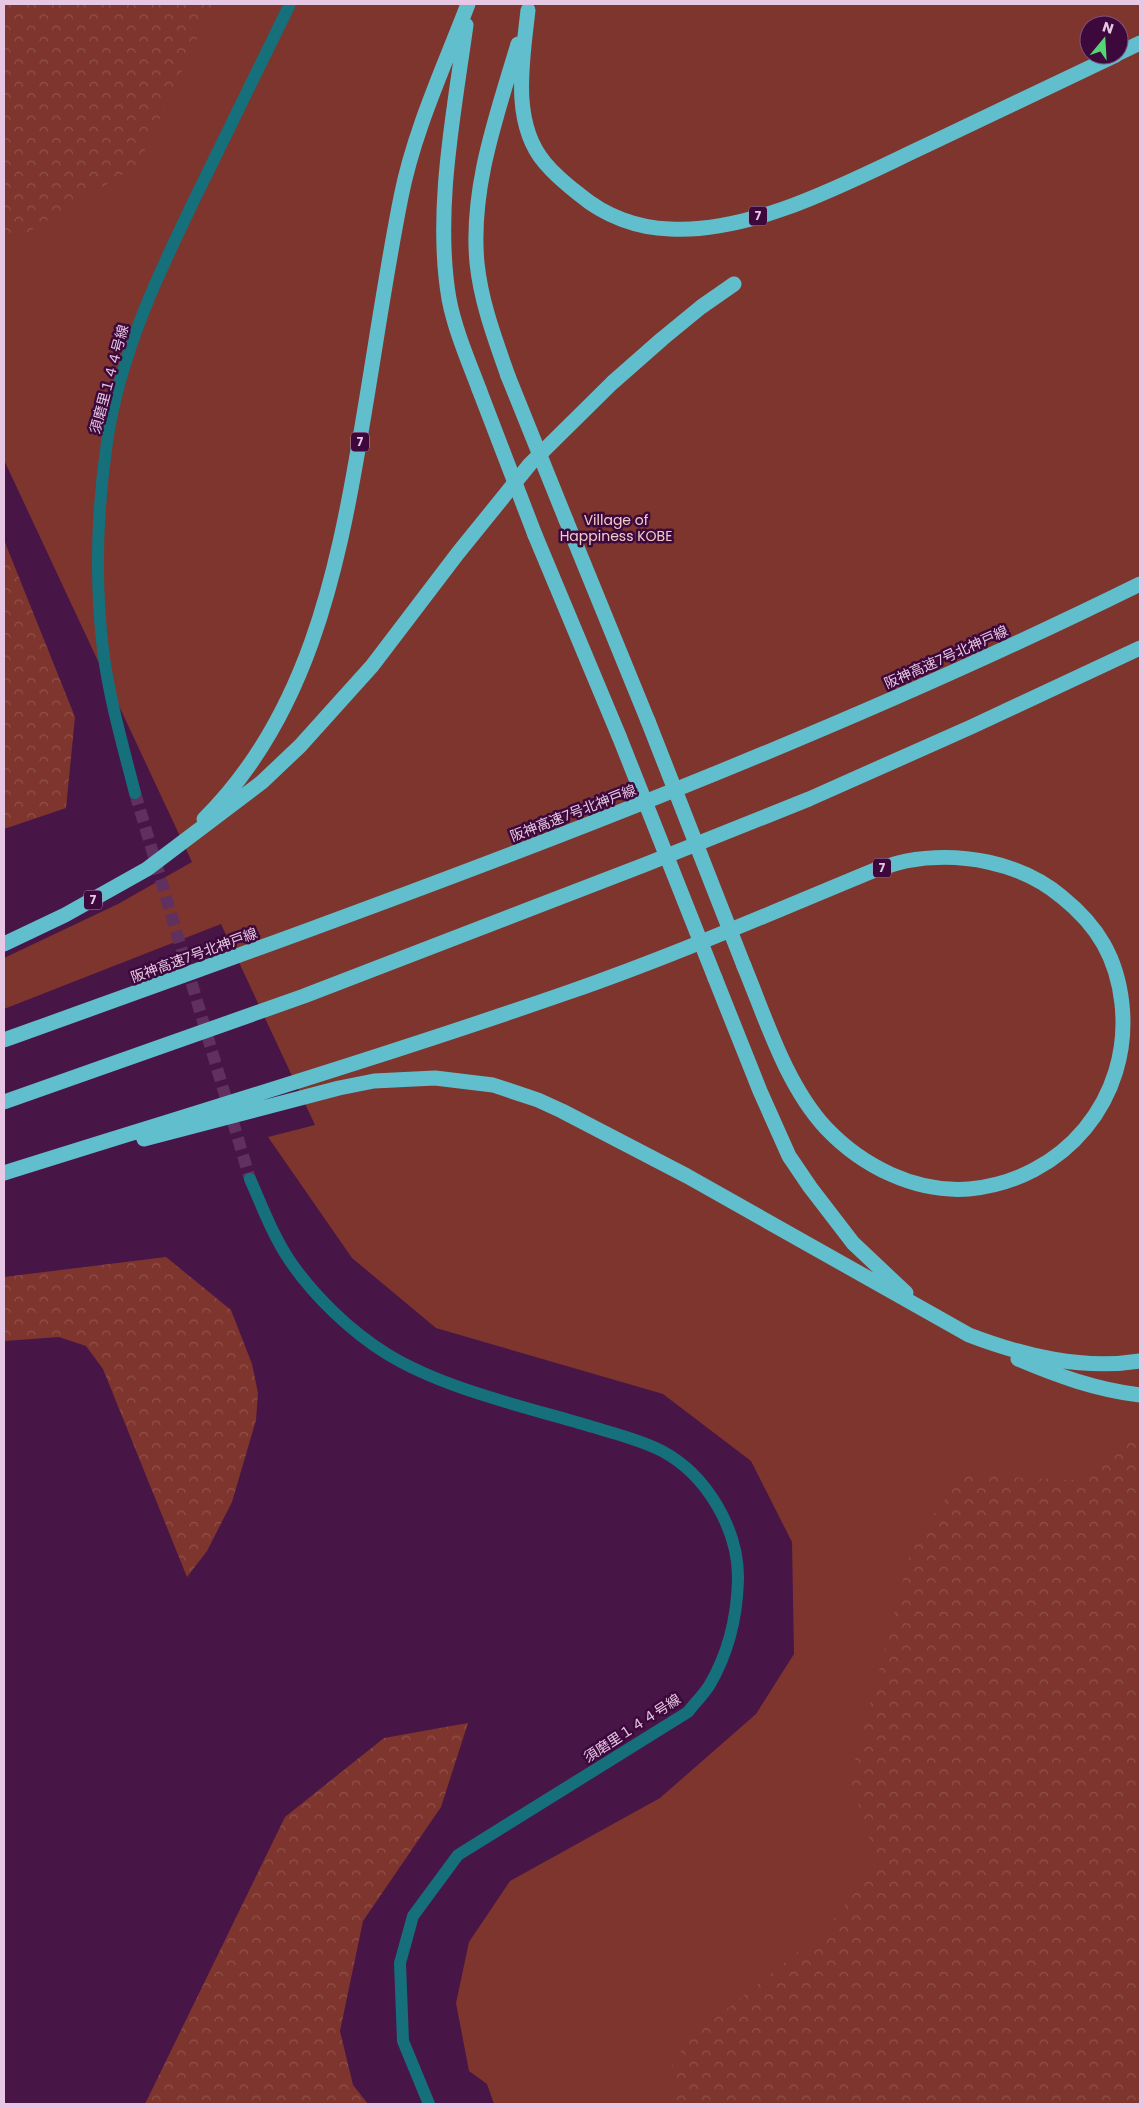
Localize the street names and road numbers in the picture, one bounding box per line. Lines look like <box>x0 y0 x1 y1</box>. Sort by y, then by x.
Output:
road number: 7 <box>749 207 767 226</box>
street label: 須磨里１４４号線 <box>85 322 133 436</box>
road number: 7 <box>351 432 369 452</box>
street label: 阪神高速7号北神戸線 <box>881 621 1011 693</box>
street label: 阪神高速7号北神戸線 <box>507 780 639 846</box>
road number: 7 <box>873 858 891 878</box>
road number: 7 <box>84 890 102 910</box>
street label: 阪神高速7号北神戸線 <box>128 923 260 987</box>
street label: 須磨里１４４号線 <box>580 1689 684 1767</box>

